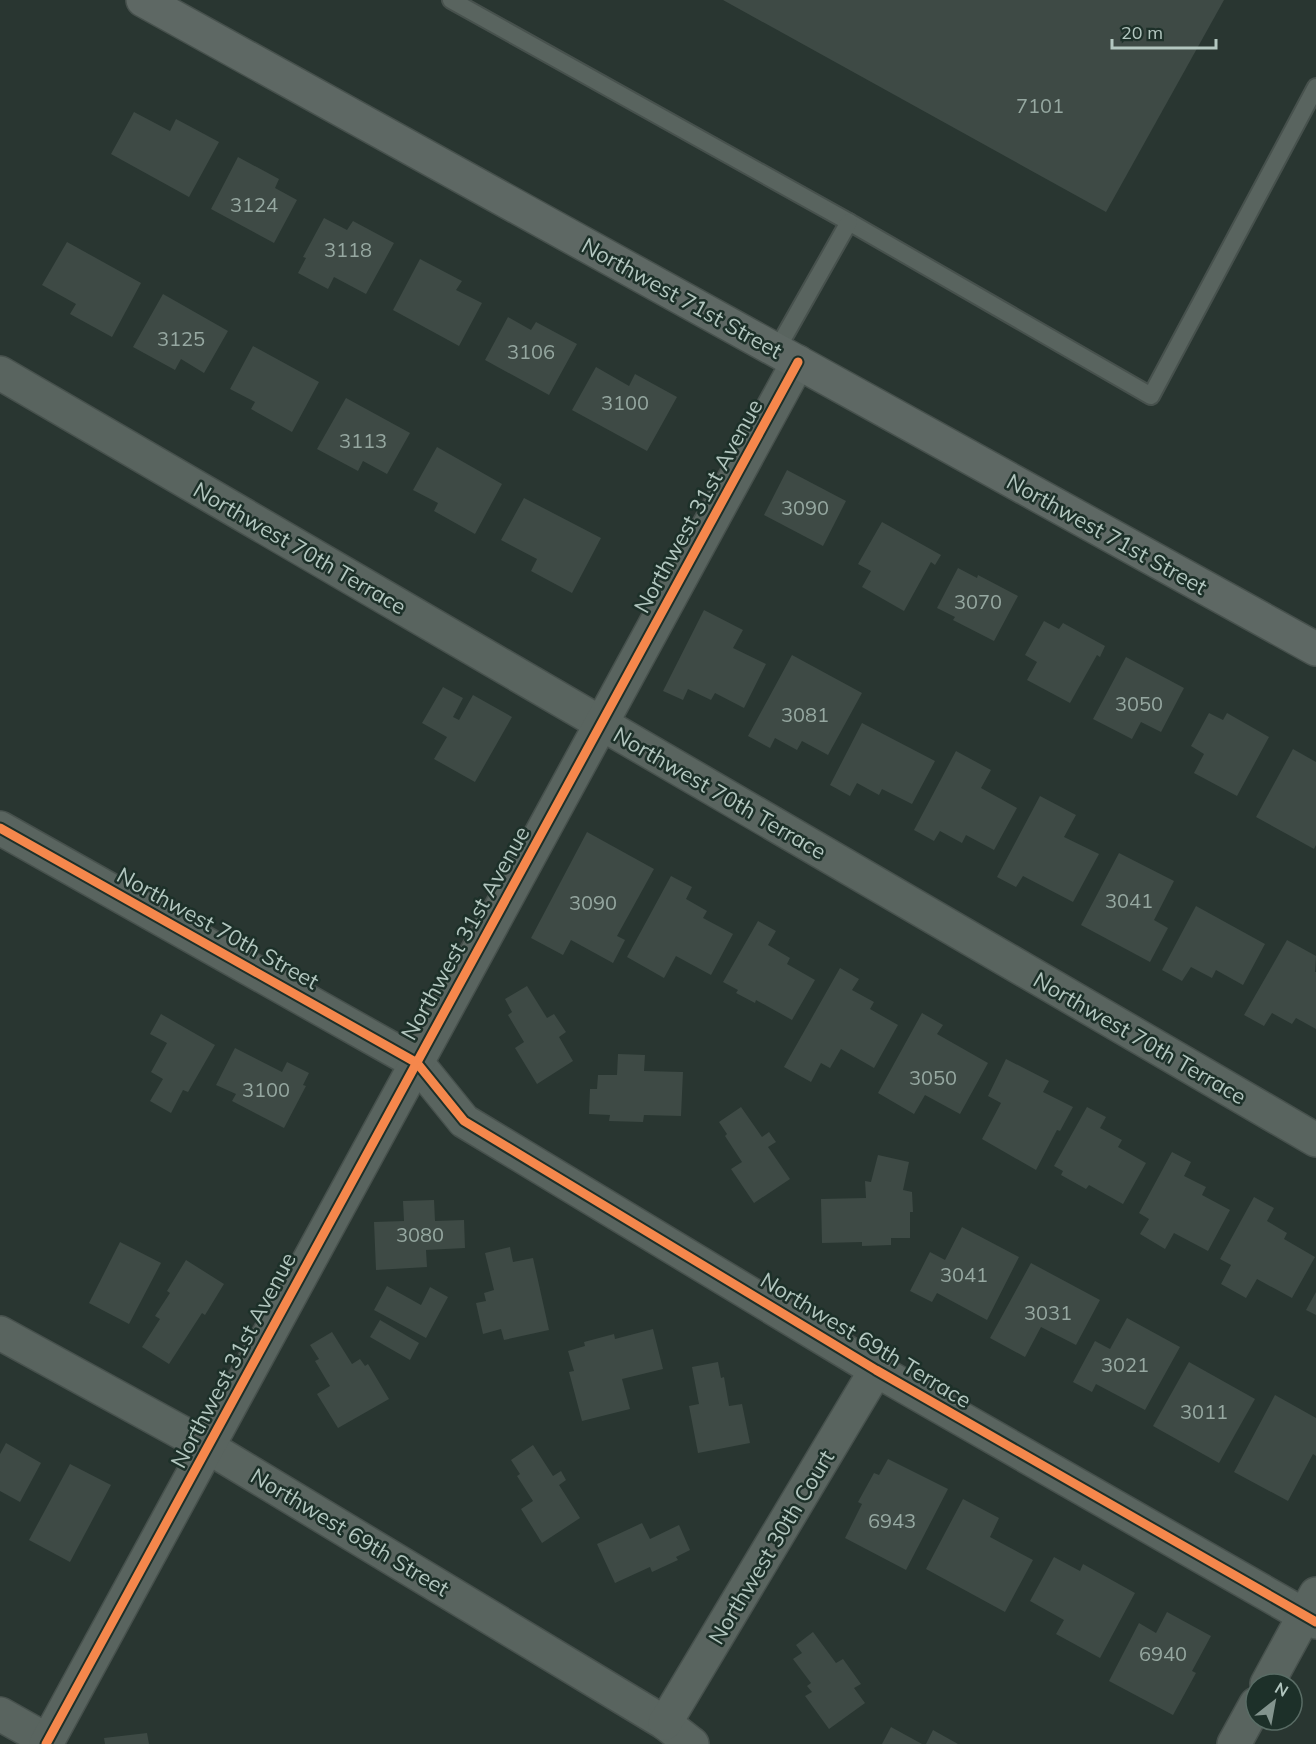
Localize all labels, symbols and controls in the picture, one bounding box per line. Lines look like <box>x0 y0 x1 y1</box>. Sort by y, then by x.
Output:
scale bar <box>1112 12 1216 50</box>
text: 20 m <box>1121 21 1163 44</box>
house number: 7101 <box>1016 93 1064 118</box>
house number: 3124 <box>230 192 278 217</box>
street label: Northwest 71st Street <box>577 231 787 365</box>
house number: 3118 <box>324 237 372 262</box>
house number: 3125 <box>157 326 205 351</box>
house number: 3106 <box>507 339 555 364</box>
house number: 3100 <box>601 390 649 415</box>
street label: Northwest 31st Avenue <box>627 394 769 618</box>
house number: 3113 <box>339 428 387 453</box>
street label: Northwest 71st Street <box>1002 467 1212 601</box>
street label: Northwest 70th Terrace <box>189 476 411 620</box>
house number: 3090 <box>781 495 829 520</box>
house number: 3070 <box>954 589 1002 614</box>
house number: 3050 <box>1115 691 1163 716</box>
house number: 3081 <box>781 702 829 727</box>
street label: Northwest 70th Terrace <box>609 721 831 865</box>
street label: Northwest 31st Avenue <box>394 821 536 1045</box>
street label: Northwest 70th Street <box>112 861 324 995</box>
house number: 3041 <box>1105 888 1153 913</box>
house number: 3090 <box>569 890 617 915</box>
street label: Northwest 70th Terrace <box>1029 966 1251 1110</box>
house number: 3050 <box>909 1065 957 1090</box>
house number: 3100 <box>242 1077 290 1102</box>
house number: 3080 <box>396 1222 444 1247</box>
street label: Northwest 31st Avenue <box>164 1247 302 1473</box>
house number: 3041 <box>940 1262 988 1287</box>
street label: Northwest 69th Terrace <box>755 1266 977 1414</box>
house number: 3031 <box>1024 1300 1072 1325</box>
house number: 3021 <box>1101 1352 1149 1377</box>
house number: 3011 <box>1180 1399 1228 1424</box>
street label: Northwest 30th Court <box>702 1444 840 1649</box>
street label: Northwest 69th Street <box>246 1462 455 1603</box>
house number: 6943 <box>868 1508 916 1533</box>
house number: 6940 <box>1139 1641 1187 1666</box>
north arrow <box>1244 1672 1304 1732</box>
text: N <box>1271 1677 1292 1701</box>

